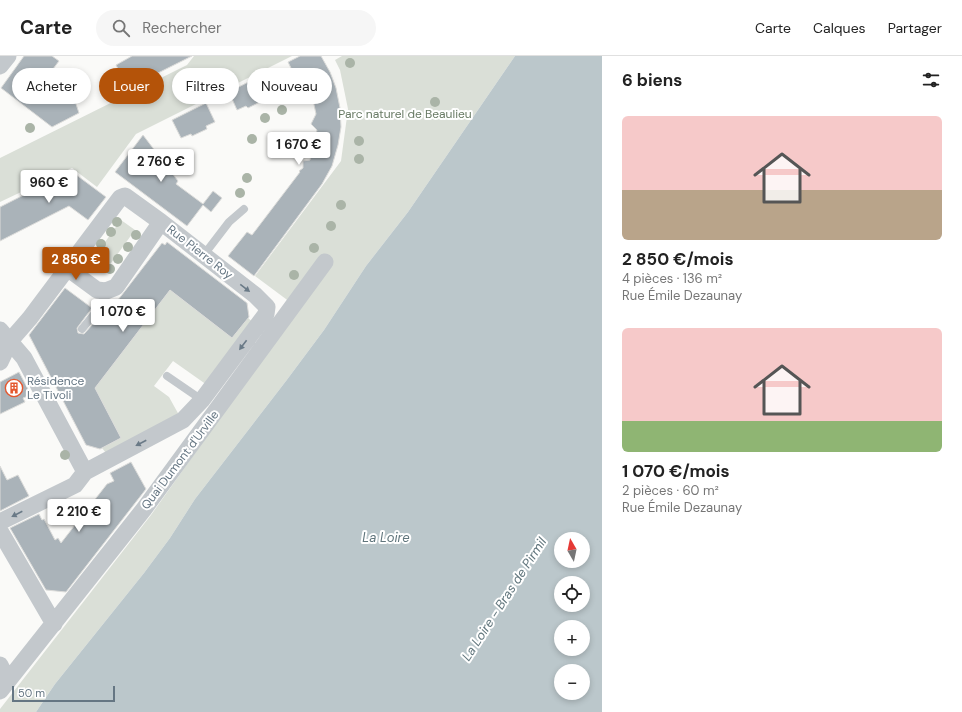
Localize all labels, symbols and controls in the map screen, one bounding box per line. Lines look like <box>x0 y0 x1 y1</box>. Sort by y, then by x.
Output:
search box <box>96 10 376 46</box>
text: Carte <box>20 15 72 40</box>
icon: search <box>110 17 132 39</box>
text: Rechercher <box>142 18 222 38</box>
text: Carte <box>755 19 791 37</box>
text: Calques <box>813 19 866 37</box>
text: Partager <box>888 19 942 37</box>
chip: Acheter <box>12 68 91 104</box>
chip: Louer <box>99 68 164 104</box>
chip: Filtres <box>172 68 239 104</box>
chip: Nouveau <box>247 68 332 104</box>
text: 6 biens <box>622 69 682 91</box>
icon: filters <box>920 69 942 91</box>
park label: Parc naturel de Beaulieu <box>338 106 472 122</box>
pin: 1 670 € <box>262 132 336 166</box>
text: 1 670 € <box>276 136 322 153</box>
icon: home <box>746 142 818 214</box>
pin: 2 760 € <box>124 149 198 183</box>
text: 2 760 € <box>137 153 185 170</box>
pin: 960 € <box>21 170 77 204</box>
text: 960 € <box>30 174 68 191</box>
street label: Rue Pierre Roy <box>164 221 236 283</box>
pin: 2 850 € <box>39 247 113 281</box>
text: 2 850 €/mois <box>622 248 734 270</box>
text: 2 850 € <box>51 251 101 268</box>
text: 4 pièces · 136 m² <box>622 270 722 287</box>
one-way arrow <box>240 284 251 292</box>
text: Rue Émile Dezaunay <box>622 287 742 304</box>
pin: 1 070 € <box>86 299 160 333</box>
text: 1 070 € <box>100 303 146 320</box>
one-way arrow <box>239 340 247 351</box>
icon: home <box>746 354 818 426</box>
place label: Résidence Le Tivoli <box>27 373 85 403</box>
building icon: Résidence Le Tivoli <box>4 378 24 398</box>
street label: Quai Dumont d'Urville <box>138 407 222 513</box>
one-way arrow <box>135 440 147 446</box>
text: 1 070 €/mois <box>622 460 729 482</box>
text: 2 pièces · 60 m² <box>622 482 719 499</box>
pin: 2 210 € <box>42 499 116 533</box>
text: Rue Émile Dezaunay <box>622 499 742 516</box>
text: 2 210 € <box>56 503 102 520</box>
one-way arrow <box>11 511 22 517</box>
water label: La Loire <box>362 529 410 546</box>
north arrow <box>554 532 590 568</box>
map controls <box>554 532 590 700</box>
water label: La Loire - Bras de Pirmil <box>458 533 551 664</box>
button: locate <box>554 576 590 612</box>
button: + <box>554 620 590 656</box>
button: − <box>554 664 590 700</box>
scale bar <box>12 684 115 703</box>
text: 50 m <box>18 686 45 700</box>

